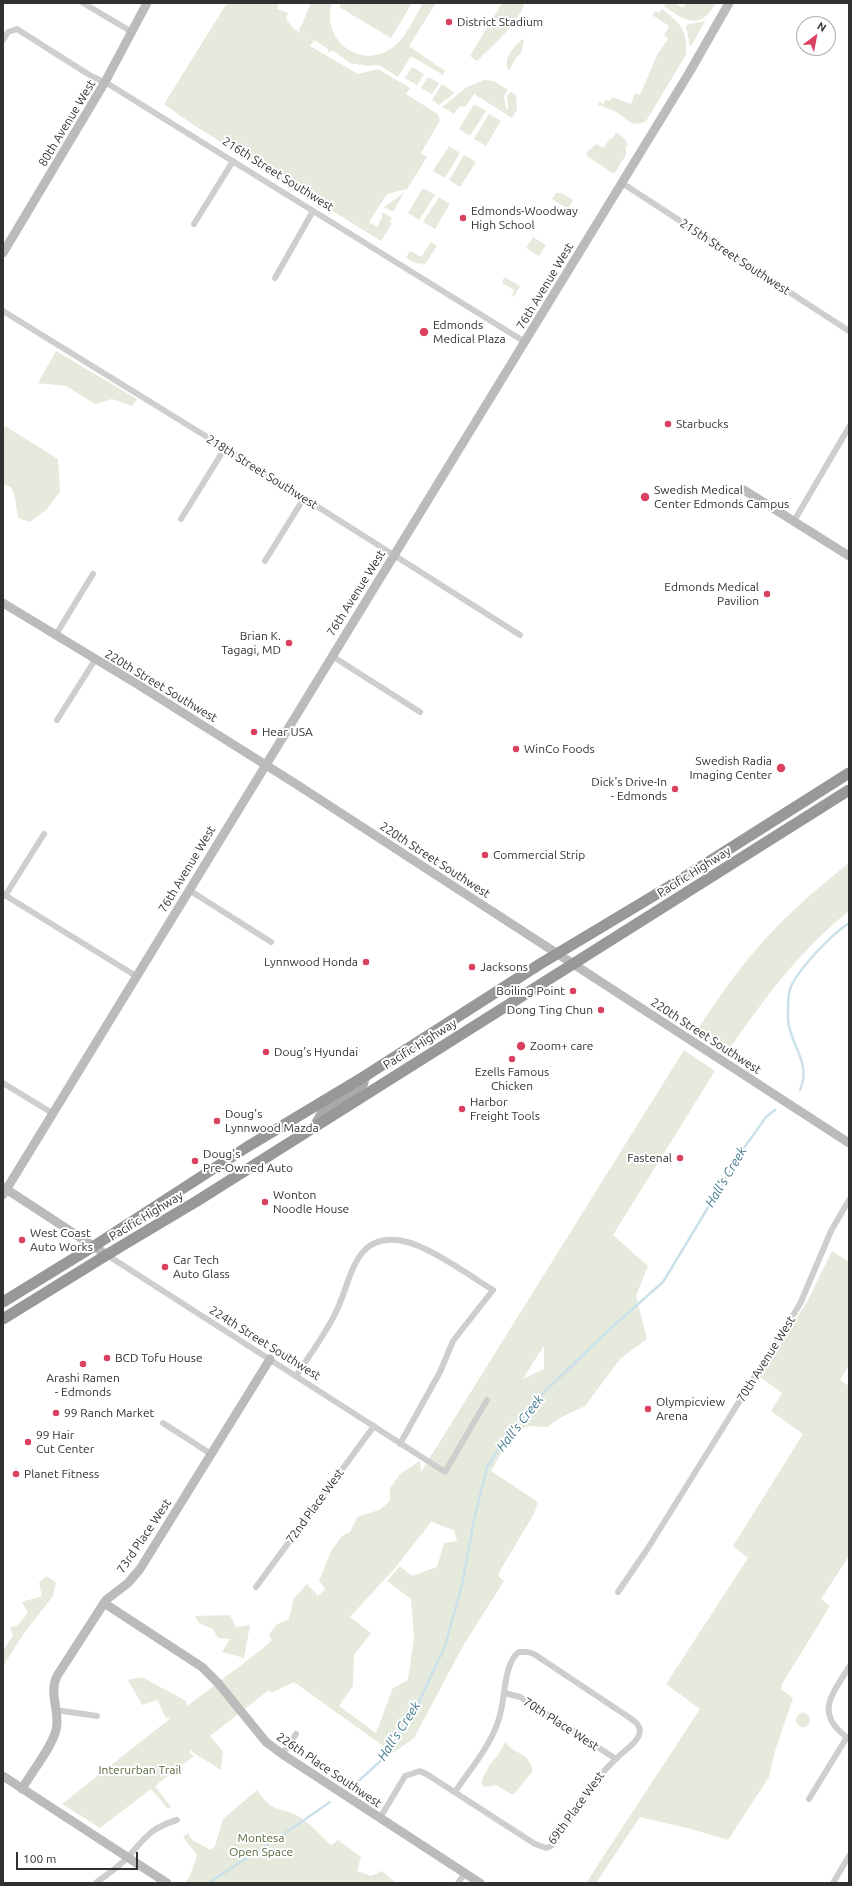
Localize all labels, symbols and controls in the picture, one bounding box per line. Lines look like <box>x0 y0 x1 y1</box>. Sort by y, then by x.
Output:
place label: District Stadium <box>457 15 543 29</box>
north arrow <box>796 16 836 56</box>
marker: District Stadium <box>444 17 454 27</box>
text: N <box>815 19 828 34</box>
street label: 80th Avenue West <box>35 77 99 169</box>
street label: 216th Street Southwest <box>220 134 336 214</box>
place label: Edmonds-Woodway High School <box>471 204 578 232</box>
marker: Edmonds-Woodway High School <box>458 213 468 223</box>
street label: 215th Street Southwest <box>677 216 793 298</box>
street label: 76th Avenue West <box>513 240 577 332</box>
place label: Edmonds Medical Plaza <box>433 318 506 346</box>
marker: Edmonds Medical Plaza <box>418 326 430 338</box>
place label: Starbucks <box>676 417 728 431</box>
marker: Starbucks <box>663 419 673 429</box>
street label: 218th Street Southwest <box>204 432 320 512</box>
place label: Swedish Medical Center Edmonds Campus <box>654 483 789 511</box>
marker: Swedish Medical Center Edmonds Campus <box>639 491 651 503</box>
street label: 76th Avenue West <box>324 547 388 639</box>
place label: Edmonds Medical Pavilion <box>664 580 759 608</box>
marker: Edmonds Medical Pavilion <box>762 589 772 599</box>
place label: Brian K. Tagagi, MD <box>221 629 281 657</box>
marker: Brian K. Tagagi, MD <box>284 638 294 648</box>
street label: 220th Street Southwest <box>102 647 220 725</box>
place label: Hear USA <box>262 725 313 739</box>
marker: Hear USA <box>249 727 259 737</box>
place label: WinCo Foods <box>524 742 595 756</box>
marker: WinCo Foods <box>511 744 521 754</box>
place label: Swedish Radia Imaging Center <box>689 754 772 782</box>
marker: Swedish Radia Imaging Center <box>775 762 787 774</box>
place label: Dick's Drive-In - Edmonds <box>591 775 667 803</box>
marker: Dick's Drive-In - Edmonds <box>670 784 680 794</box>
street label: 220th Street Southwest <box>377 819 493 901</box>
street label: 76th Avenue West <box>155 823 219 915</box>
street label: Pacific Highway <box>655 844 733 900</box>
place label: Commercial Strip <box>493 848 585 862</box>
marker: Commercial Strip <box>480 850 490 860</box>
place label: Lynnwood Honda <box>264 955 358 969</box>
marker: Lynnwood Honda <box>361 957 371 967</box>
place label: Jacksons <box>480 960 528 974</box>
marker: Jacksons <box>467 962 477 972</box>
place label: Boiling Point <box>496 984 565 998</box>
marker: Boiling Point <box>568 986 578 996</box>
street label: 220th Street Southwest <box>648 995 764 1077</box>
place label: Dong Ting Chun <box>507 1003 593 1017</box>
marker: Dong Ting Chun <box>596 1005 606 1015</box>
street label: Pacific Highway <box>381 1016 459 1072</box>
place label: Zoom+ care <box>530 1039 593 1053</box>
marker: Zoom+ care <box>515 1040 527 1052</box>
place label: Doug's Hyundai <box>274 1045 358 1059</box>
marker: Doug's Hyundai <box>261 1047 271 1057</box>
marker: Ezells Famous Chicken <box>507 1054 517 1064</box>
place label: Ezells Famous Chicken <box>475 1065 549 1093</box>
place label: Harbor Freight Tools <box>470 1095 540 1123</box>
marker: Harbor Freight Tools <box>457 1104 467 1114</box>
place label: Doug's Lynnwood Mazda <box>225 1107 319 1135</box>
marker: Doug's Lynnwood Mazda <box>212 1116 222 1126</box>
water label: Hall's Creek <box>702 1144 750 1210</box>
place label: Doug's Pre-Owned Auto <box>203 1147 293 1175</box>
place label: Fastenal <box>627 1151 672 1165</box>
marker: Fastenal <box>675 1153 685 1163</box>
marker: Doug's Pre-Owned Auto <box>190 1156 200 1166</box>
street label: Pacific Highway <box>106 1188 186 1244</box>
place label: Wonton Noodle House <box>273 1188 349 1216</box>
marker: Wonton Noodle House <box>260 1197 270 1207</box>
place label: West Coast Auto Works <box>30 1226 93 1254</box>
marker: West Coast Auto Works <box>17 1235 27 1245</box>
place label: Car Tech Auto Glass <box>173 1253 230 1281</box>
marker: Car Tech Auto Glass <box>160 1262 170 1272</box>
street label: 224th Street Southwest <box>207 1303 323 1383</box>
street label: 70th Avenue West <box>734 1313 798 1405</box>
place label: BCD Tofu House <box>115 1351 203 1365</box>
marker: BCD Tofu House <box>102 1353 112 1363</box>
marker: Arashi Ramen - Edmonds <box>78 1359 88 1369</box>
place label: Arashi Ramen - Edmonds <box>46 1371 120 1399</box>
water label: Hall's Creek <box>493 1392 547 1454</box>
place label: Olympicview Arena <box>656 1395 725 1423</box>
marker: Olympicview Arena <box>643 1404 653 1414</box>
place label: 99 Ranch Market <box>64 1406 154 1420</box>
marker: 99 Ranch Market <box>51 1408 61 1418</box>
place label: 99 Hair Cut Center <box>36 1428 94 1456</box>
marker: 99 Hair Cut Center <box>23 1437 33 1447</box>
street label: 72nd Place West <box>283 1466 347 1546</box>
place label: Planet Fitness <box>24 1467 99 1481</box>
marker: Planet Fitness <box>11 1469 21 1479</box>
street label: 73rd Place West <box>114 1496 174 1576</box>
street label: 70th Place West <box>521 1694 601 1754</box>
water label: Hall's Creek <box>374 1699 424 1763</box>
street label: 226th Place Southwest <box>274 1729 384 1811</box>
park label: Interurban Trail <box>98 1763 182 1777</box>
street label: 69th Place West <box>545 1769 607 1847</box>
park label: Montesa Open Space <box>229 1831 293 1859</box>
scale bar <box>18 1844 140 1870</box>
text: 100 m <box>23 1852 56 1865</box>

